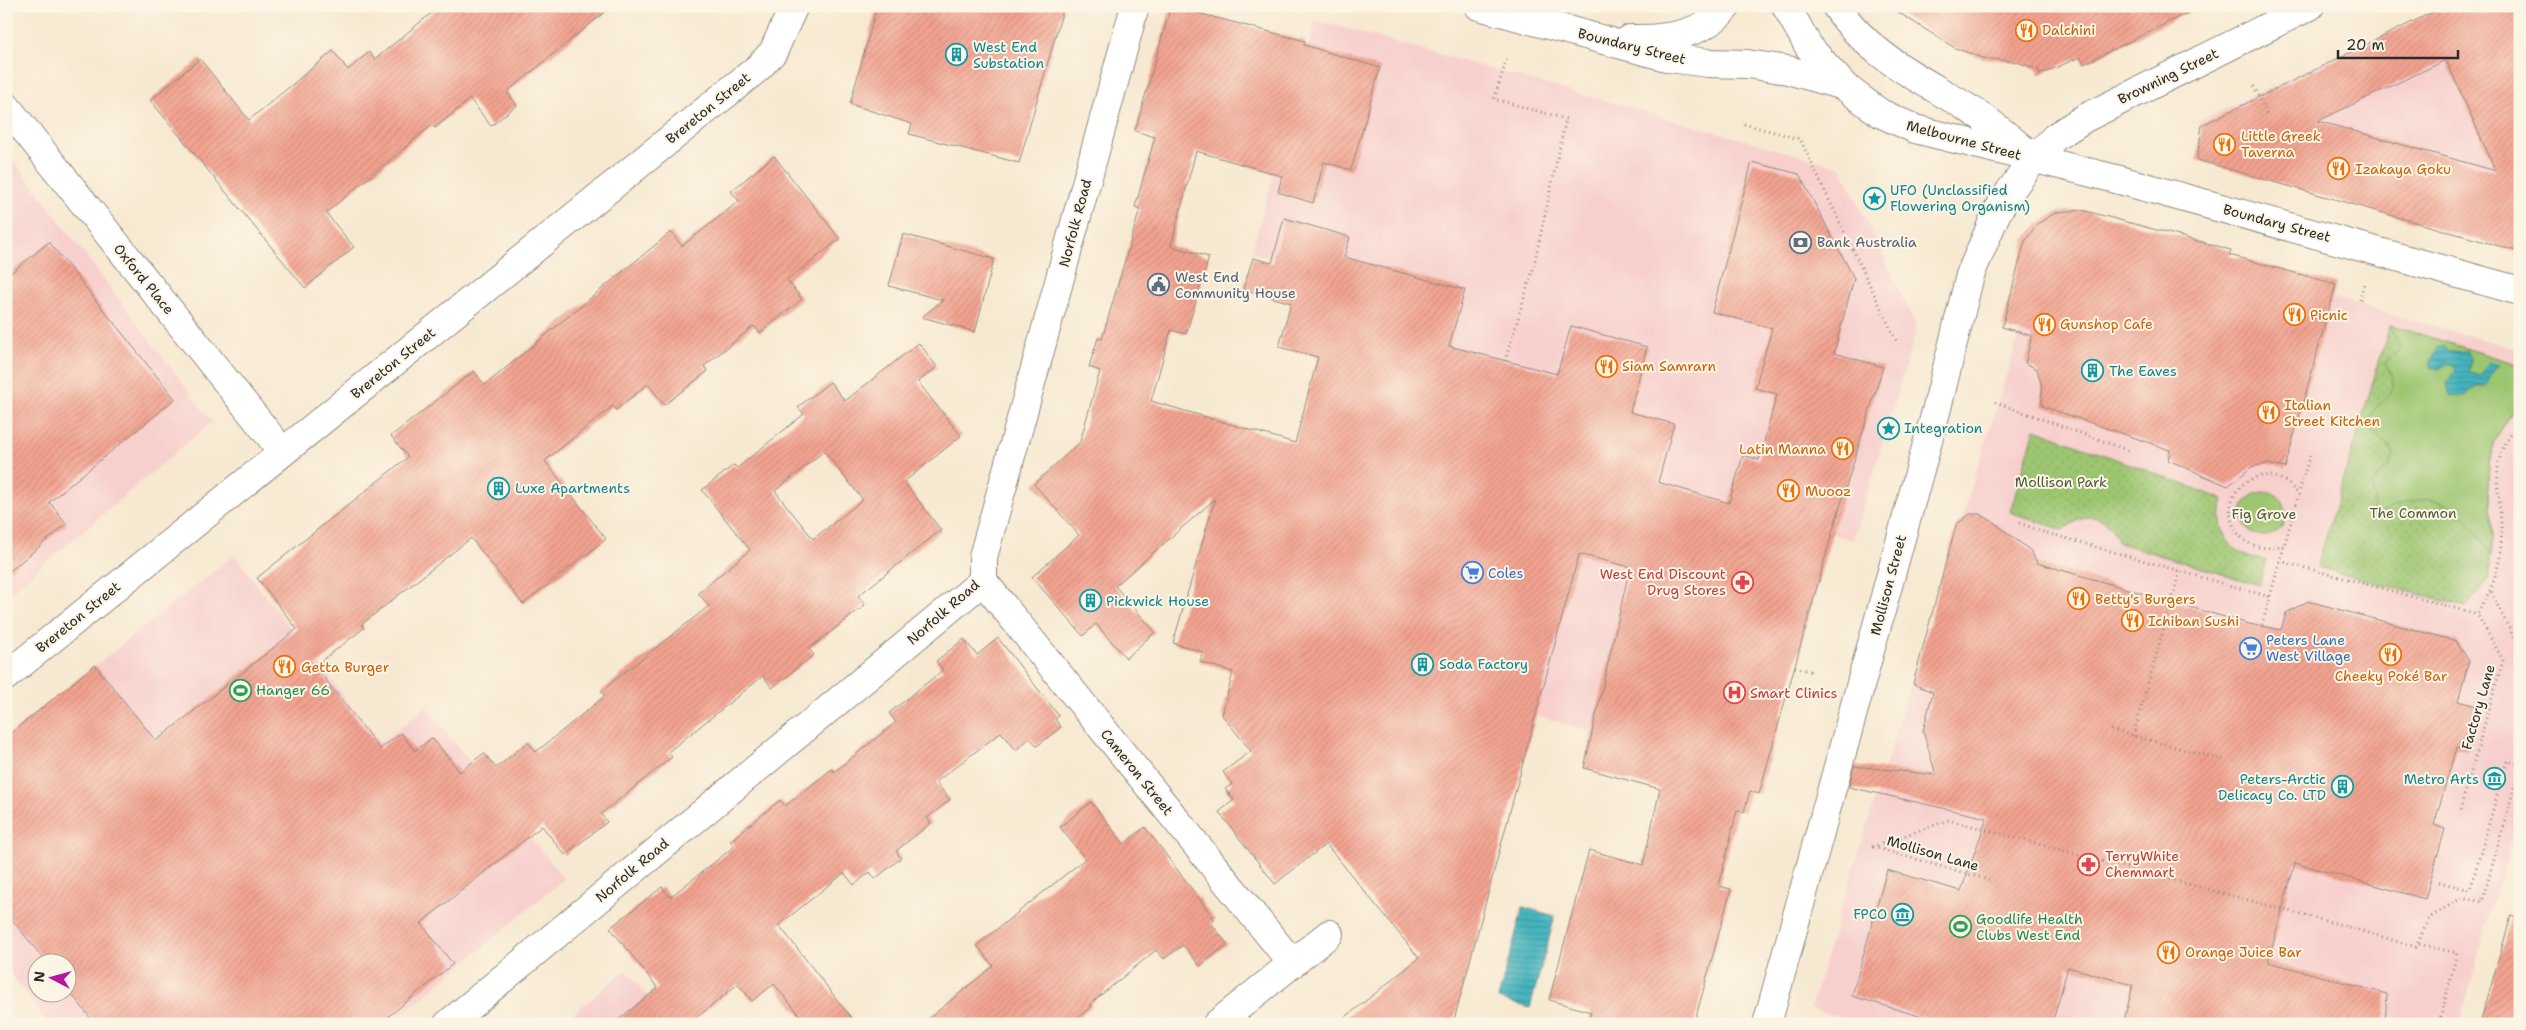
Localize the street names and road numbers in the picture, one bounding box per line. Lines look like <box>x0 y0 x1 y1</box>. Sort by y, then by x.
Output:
street label: Boundary Street <box>1576 24 1688 68</box>
street label: Browning Street <box>2115 44 2221 108</box>
street label: Brereton Street <box>662 68 754 148</box>
street label: Melbourne Street <box>1904 116 2024 164</box>
street label: Norfolk Road <box>1055 177 1095 269</box>
street label: Boundary Street <box>2221 200 2333 246</box>
street label: Oxford Place <box>110 240 178 318</box>
street label: Brereton Street <box>347 323 439 403</box>
street label: Mollison Street <box>1866 533 1910 637</box>
street label: Norfolk Road <box>903 575 983 648</box>
street label: Brereton Street <box>32 577 124 657</box>
street label: Factory Lane <box>2457 662 2499 752</box>
street label: Cameron Street <box>1097 725 1177 819</box>
street label: Mollison Lane <box>1885 831 1981 875</box>
street label: Norfolk Road <box>592 834 672 906</box>

